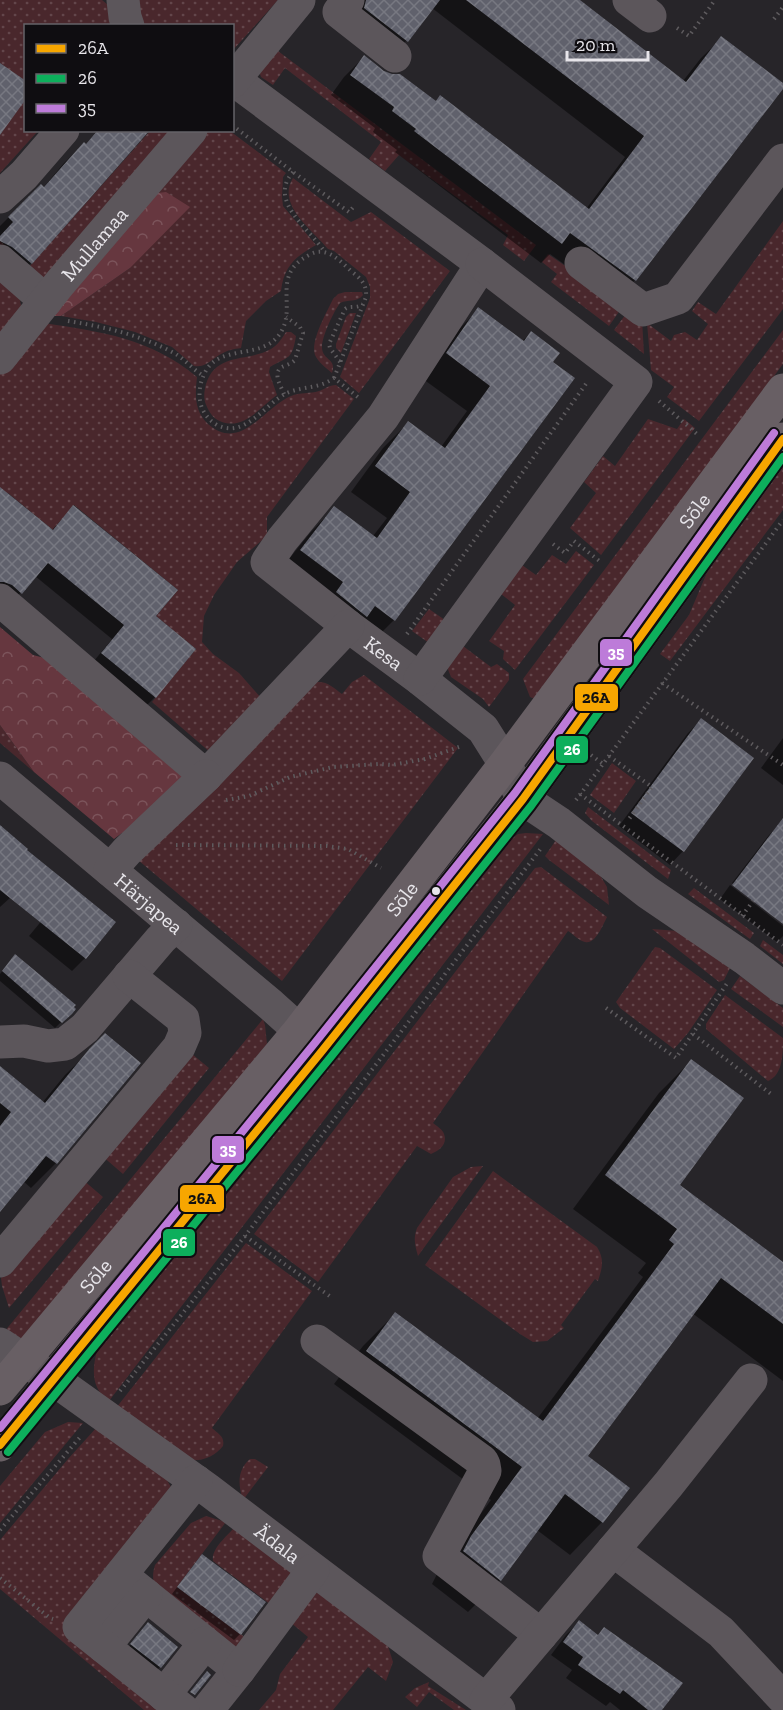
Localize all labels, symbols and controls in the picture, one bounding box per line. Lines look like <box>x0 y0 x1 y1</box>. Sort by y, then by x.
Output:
legend <box>24 24 234 132</box>
scale bar <box>567 24 648 62</box>
text: 20 m <box>576 34 616 56</box>
text: 26A <box>78 37 109 59</box>
text: 26 <box>78 67 97 89</box>
text: 35 <box>78 97 96 119</box>
street label: Mullamaa <box>55 201 132 286</box>
street label: Sõle <box>673 488 715 533</box>
street label: Kesa <box>360 630 409 675</box>
line badge: 35 <box>599 638 633 667</box>
text: 35 <box>608 643 624 662</box>
line badge: 26A <box>574 683 619 712</box>
text: 26A <box>582 688 610 707</box>
line badge: 26 <box>555 735 589 764</box>
text: 26 <box>563 740 581 759</box>
street label: Härjapea <box>110 867 189 939</box>
street label: Sõle <box>380 876 423 921</box>
unlabelled marker <box>430 885 442 897</box>
line badge: 35 <box>211 1135 245 1164</box>
text: 35 <box>220 1140 236 1159</box>
line badge: 26A <box>179 1184 225 1213</box>
text: 26A <box>188 1189 216 1208</box>
line badge: 26 <box>162 1228 196 1257</box>
text: 26 <box>170 1233 188 1252</box>
street label: Sõle <box>73 1253 117 1298</box>
street label: Ädala <box>250 1518 306 1568</box>

